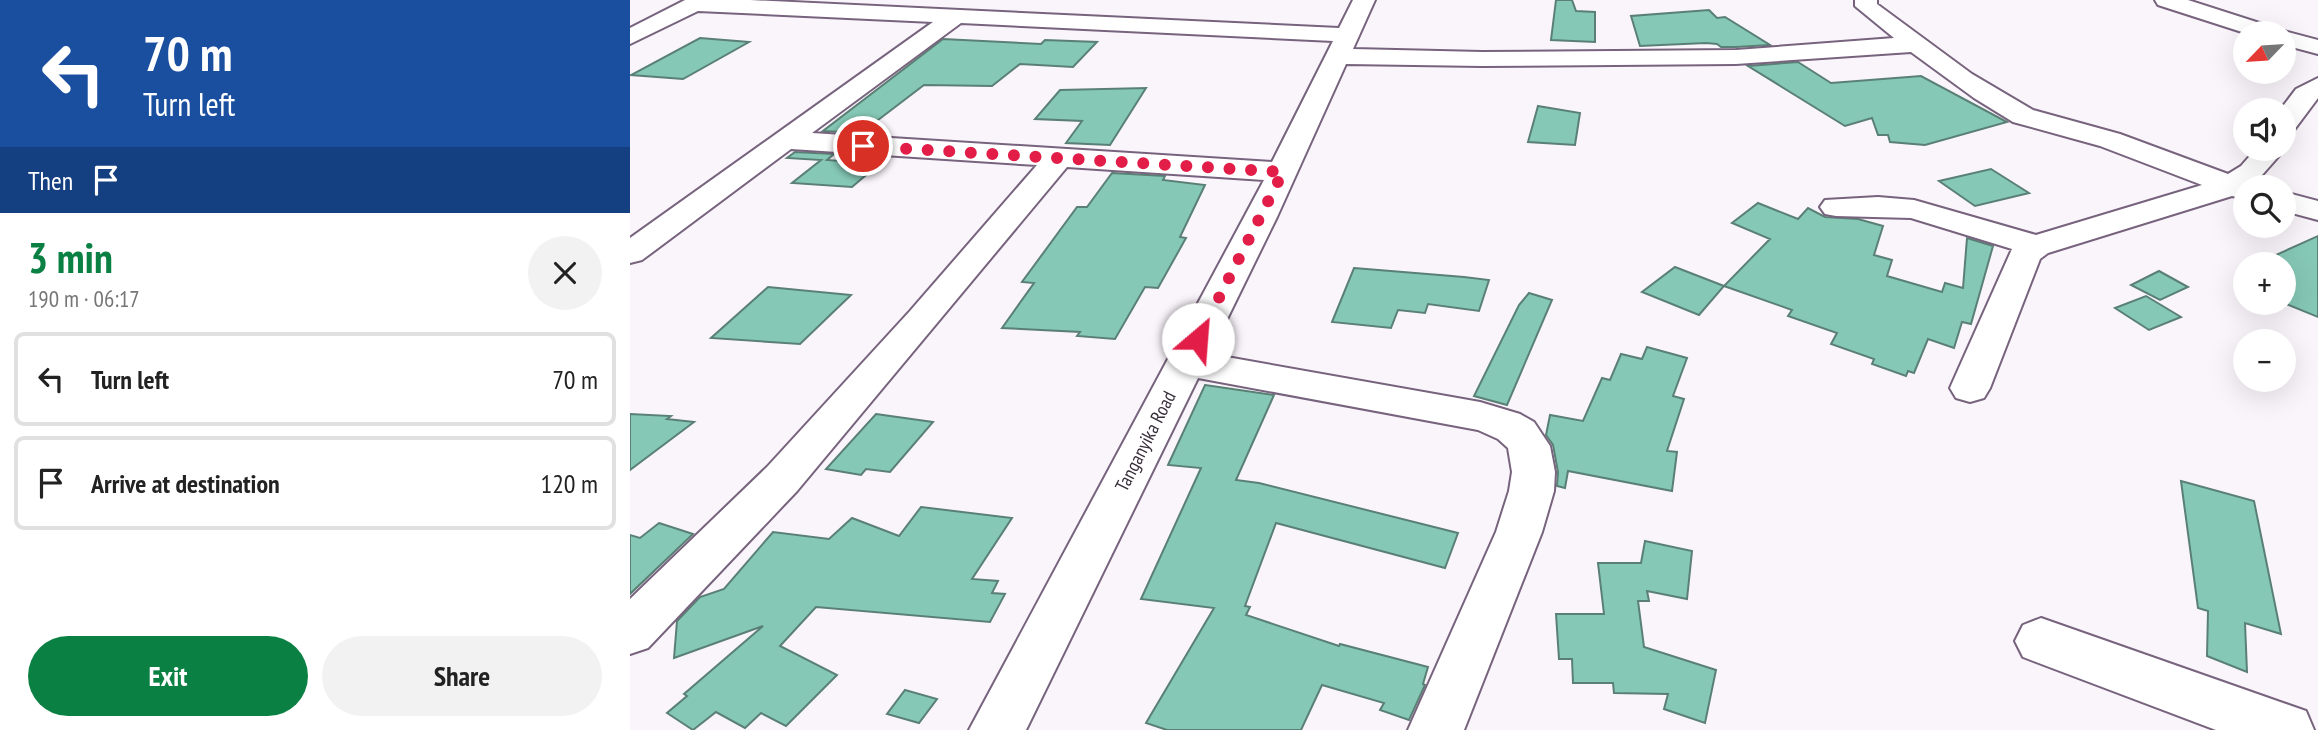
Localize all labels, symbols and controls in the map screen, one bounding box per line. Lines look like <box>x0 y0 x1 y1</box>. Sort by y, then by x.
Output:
text: 70 m <box>143 21 232 85</box>
north arrow <box>2233 21 2296 84</box>
map controls <box>2233 21 2296 392</box>
icon: left <box>28 28 119 119</box>
text: Turn left <box>143 83 235 125</box>
button: sound <box>2233 98 2296 161</box>
pin <box>833 116 893 176</box>
icon: arrive <box>844 127 882 165</box>
icon: arrive <box>87 161 125 199</box>
text: Then <box>28 164 73 197</box>
button: search <box>2233 175 2296 238</box>
text: 3 min <box>28 230 113 285</box>
button: close <box>528 236 602 310</box>
button: + <box>2233 252 2296 315</box>
text: 190 m · 06:17 <box>28 284 140 313</box>
position arrow <box>1161 302 1235 376</box>
button: − <box>2233 329 2296 392</box>
icon: left <box>32 360 70 398</box>
text: Turn left <box>91 363 169 396</box>
text: 70 m <box>552 363 598 396</box>
street label: Tanganyika Road <box>1109 387 1181 495</box>
icon: arrive <box>32 464 70 502</box>
text: Arrive at destination <box>91 467 280 500</box>
text: 120 m <box>540 467 598 500</box>
button: Exit <box>28 636 308 716</box>
button: Share <box>322 636 602 716</box>

